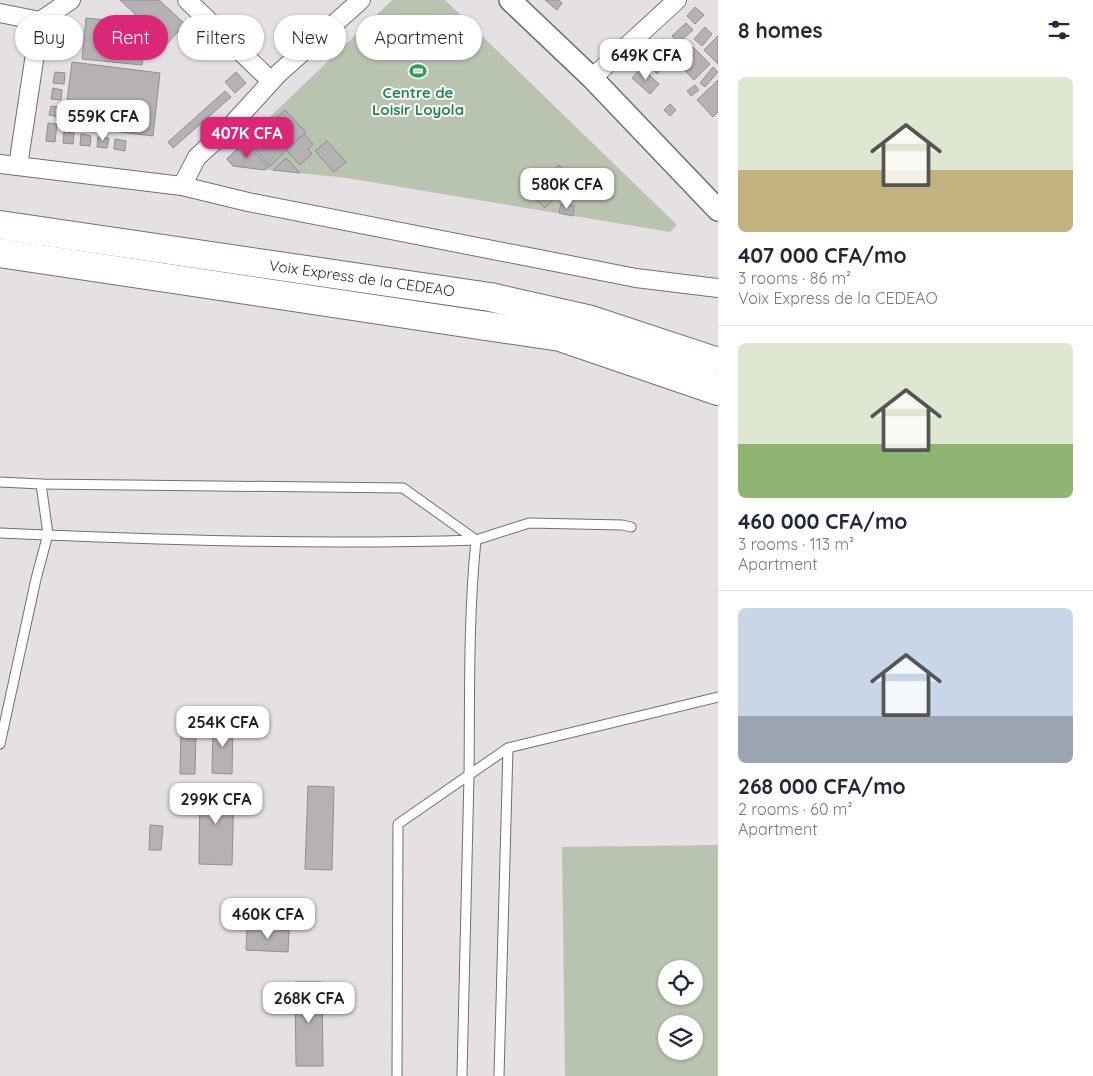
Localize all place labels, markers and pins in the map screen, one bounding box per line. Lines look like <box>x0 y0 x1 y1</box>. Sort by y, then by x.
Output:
pin: 649K CFA <box>594 38 698 81</box>
sports icon: Centre de Loisir Loyola <box>408 61 428 81</box>
place label: Centre de Loisir Loyola <box>372 83 464 119</box>
pin: 559K CFA <box>51 100 155 142</box>
pin: 407K CFA <box>195 116 299 159</box>
pin: 580K CFA <box>515 168 619 210</box>
pin: 254K CFA <box>171 706 275 748</box>
pin: 299K CFA <box>164 782 268 825</box>
pin: 460K CFA <box>216 898 320 940</box>
pin: 268K CFA <box>257 982 361 1024</box>

